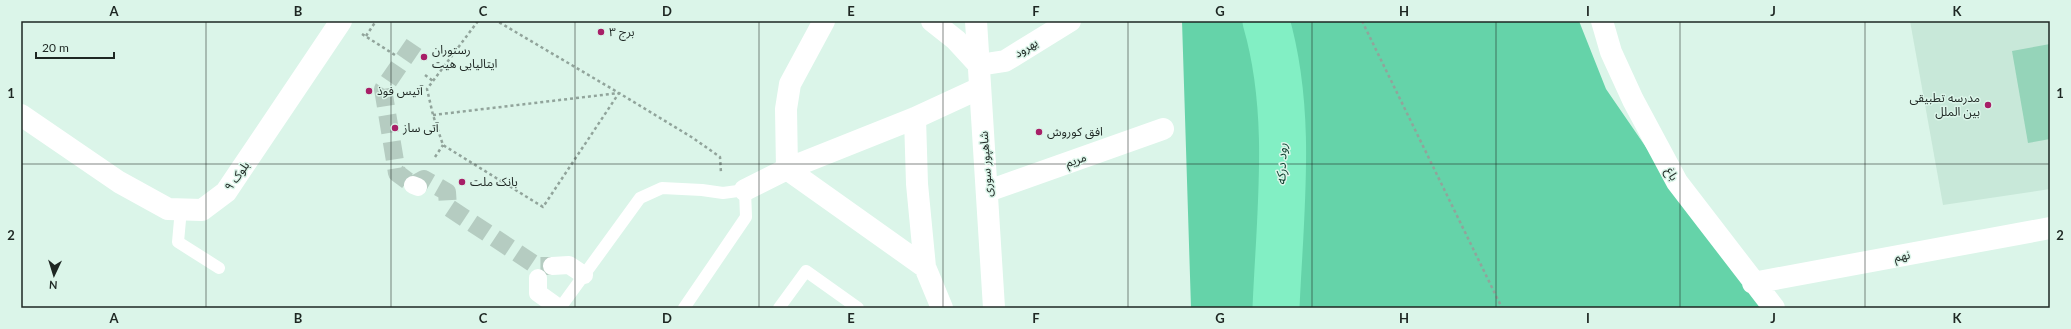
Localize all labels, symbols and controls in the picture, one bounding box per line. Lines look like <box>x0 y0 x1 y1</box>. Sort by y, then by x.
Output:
text: A <box>108 3 119 19</box>
text: B <box>294 3 303 19</box>
text: C <box>479 3 488 19</box>
text: D <box>662 3 672 19</box>
text: E <box>847 3 855 19</box>
text: F <box>1032 3 1040 19</box>
text: G <box>1215 3 1225 19</box>
text: H <box>1399 3 1409 19</box>
text: I <box>1586 3 1590 19</box>
text: J <box>1770 3 1776 19</box>
text: K <box>1953 3 1963 19</box>
place label: برج ۳ <box>609 24 635 41</box>
marker: برج ۳ <box>596 27 606 37</box>
scale bar <box>36 34 114 60</box>
street label: بهرود <box>1011 35 1040 61</box>
text: 20 m <box>42 40 69 55</box>
place label: رستوران ایتالیایی هیت <box>432 42 498 71</box>
marker: رستوران ایتالیایی هیت <box>419 52 429 62</box>
place label: آتیس فوذ <box>377 83 423 98</box>
text: 1 <box>7 85 15 101</box>
text: 1 <box>2056 85 2064 101</box>
marker: آتیس فوذ <box>364 86 374 96</box>
place label: مدرسه تطبیقی بین الملل <box>1909 90 1980 119</box>
marker: مدرسه تطبیقی بین الملل <box>1983 100 1993 110</box>
place label: آتی ساز <box>402 120 439 135</box>
marker: آتی ساز <box>390 123 400 133</box>
place label: افق کوروش <box>1047 124 1103 140</box>
marker: افق کوروش <box>1034 127 1044 137</box>
street label: شاهپور سوری <box>976 131 996 197</box>
water label: رود درکه <box>1272 143 1290 185</box>
street label: مریم <box>1063 149 1089 172</box>
street label: بلوک ۹ <box>221 158 252 193</box>
street label: باغ <box>1661 165 1682 184</box>
place label: بانک ملت <box>470 174 518 189</box>
marker: بانک ملت <box>457 177 467 187</box>
text: 2 <box>7 227 15 243</box>
text: 2 <box>2056 227 2064 243</box>
street label: نهم <box>1893 247 1912 266</box>
north arrow <box>34 255 74 295</box>
text: N <box>49 279 58 292</box>
text: A <box>108 310 119 326</box>
text: B <box>294 310 303 326</box>
text: C <box>479 310 488 326</box>
text: D <box>662 310 672 326</box>
text: E <box>847 310 855 326</box>
text: F <box>1032 310 1040 326</box>
text: G <box>1215 310 1225 326</box>
text: H <box>1399 310 1409 326</box>
text: I <box>1586 310 1590 326</box>
text: J <box>1770 310 1776 326</box>
text: K <box>1953 310 1963 326</box>

